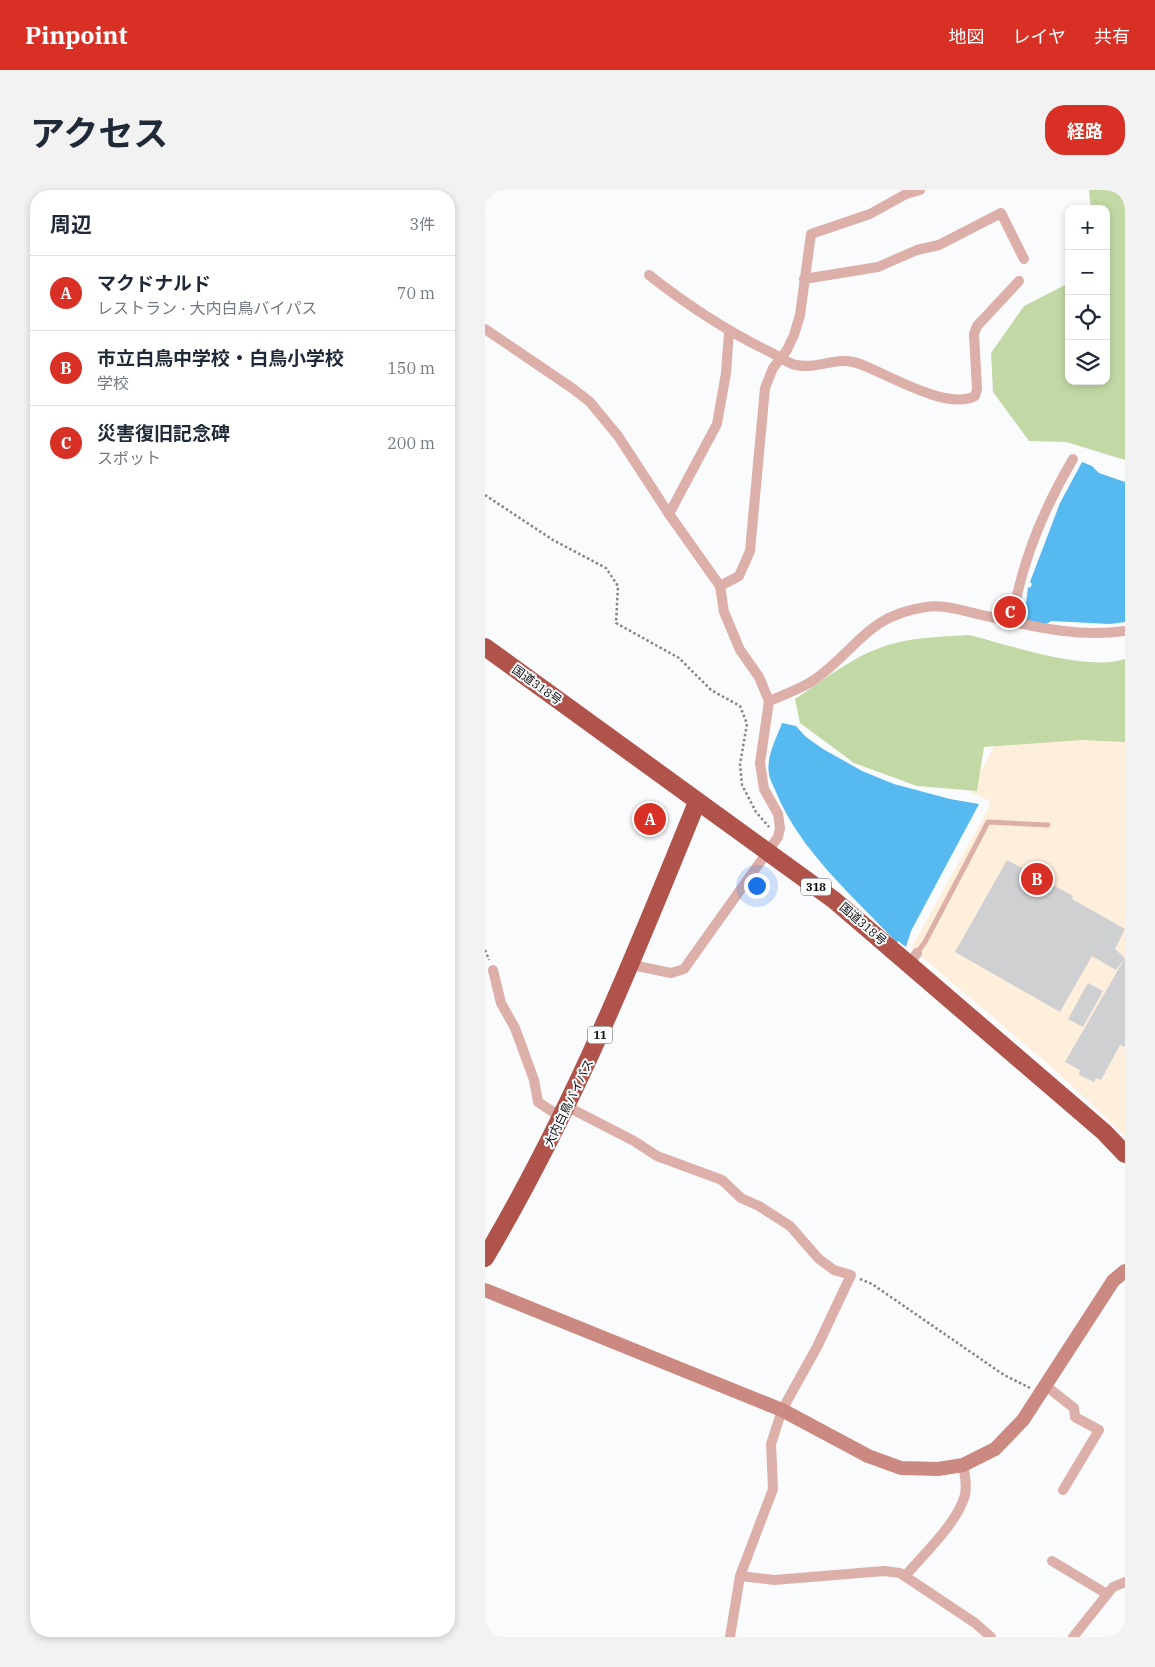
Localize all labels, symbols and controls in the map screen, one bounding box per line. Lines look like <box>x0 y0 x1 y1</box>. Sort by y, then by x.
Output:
text: Pinpoint <box>25 19 127 51</box>
text: 地図 <box>949 25 985 48</box>
text: レイヤ <box>1013 25 1066 48</box>
text: 共有 <box>1094 25 1130 48</box>
button: 経路 <box>1045 105 1125 155</box>
text: アクセス <box>30 110 168 156</box>
map controls <box>1065 205 1110 385</box>
button: + <box>1065 205 1110 250</box>
text: 周辺 <box>50 210 92 238</box>
text: 3件 <box>409 214 435 234</box>
button: − <box>1065 250 1110 295</box>
text: マクドナルド <box>97 271 211 295</box>
text: A <box>60 283 72 303</box>
text: 70 m <box>397 283 435 303</box>
button: locate <box>1065 295 1110 340</box>
text: レストラン · 大内白鳥バイパス <box>97 298 317 318</box>
button: layers <box>1065 340 1110 385</box>
text: 市立白鳥中学校・白鳥小学校 <box>97 346 344 370</box>
text: B <box>60 358 72 378</box>
text: 150 m <box>387 358 435 378</box>
text: 学校 <box>97 373 129 393</box>
text: 災害復旧記念碑 <box>97 421 230 445</box>
text: C <box>61 433 71 453</box>
text: 200 m <box>387 433 435 453</box>
text: スポット <box>97 448 161 468</box>
pin: C <box>994 593 1026 631</box>
street label: 国道318号 <box>510 662 565 708</box>
pin: A <box>634 800 666 838</box>
pin: B <box>1021 860 1053 898</box>
your location <box>744 873 770 899</box>
road number: 318 <box>801 879 831 896</box>
street label: 国道318号 <box>837 899 890 948</box>
road number: 11 <box>587 1026 613 1044</box>
street label: 大内白鳥バイパス <box>541 1056 596 1149</box>

